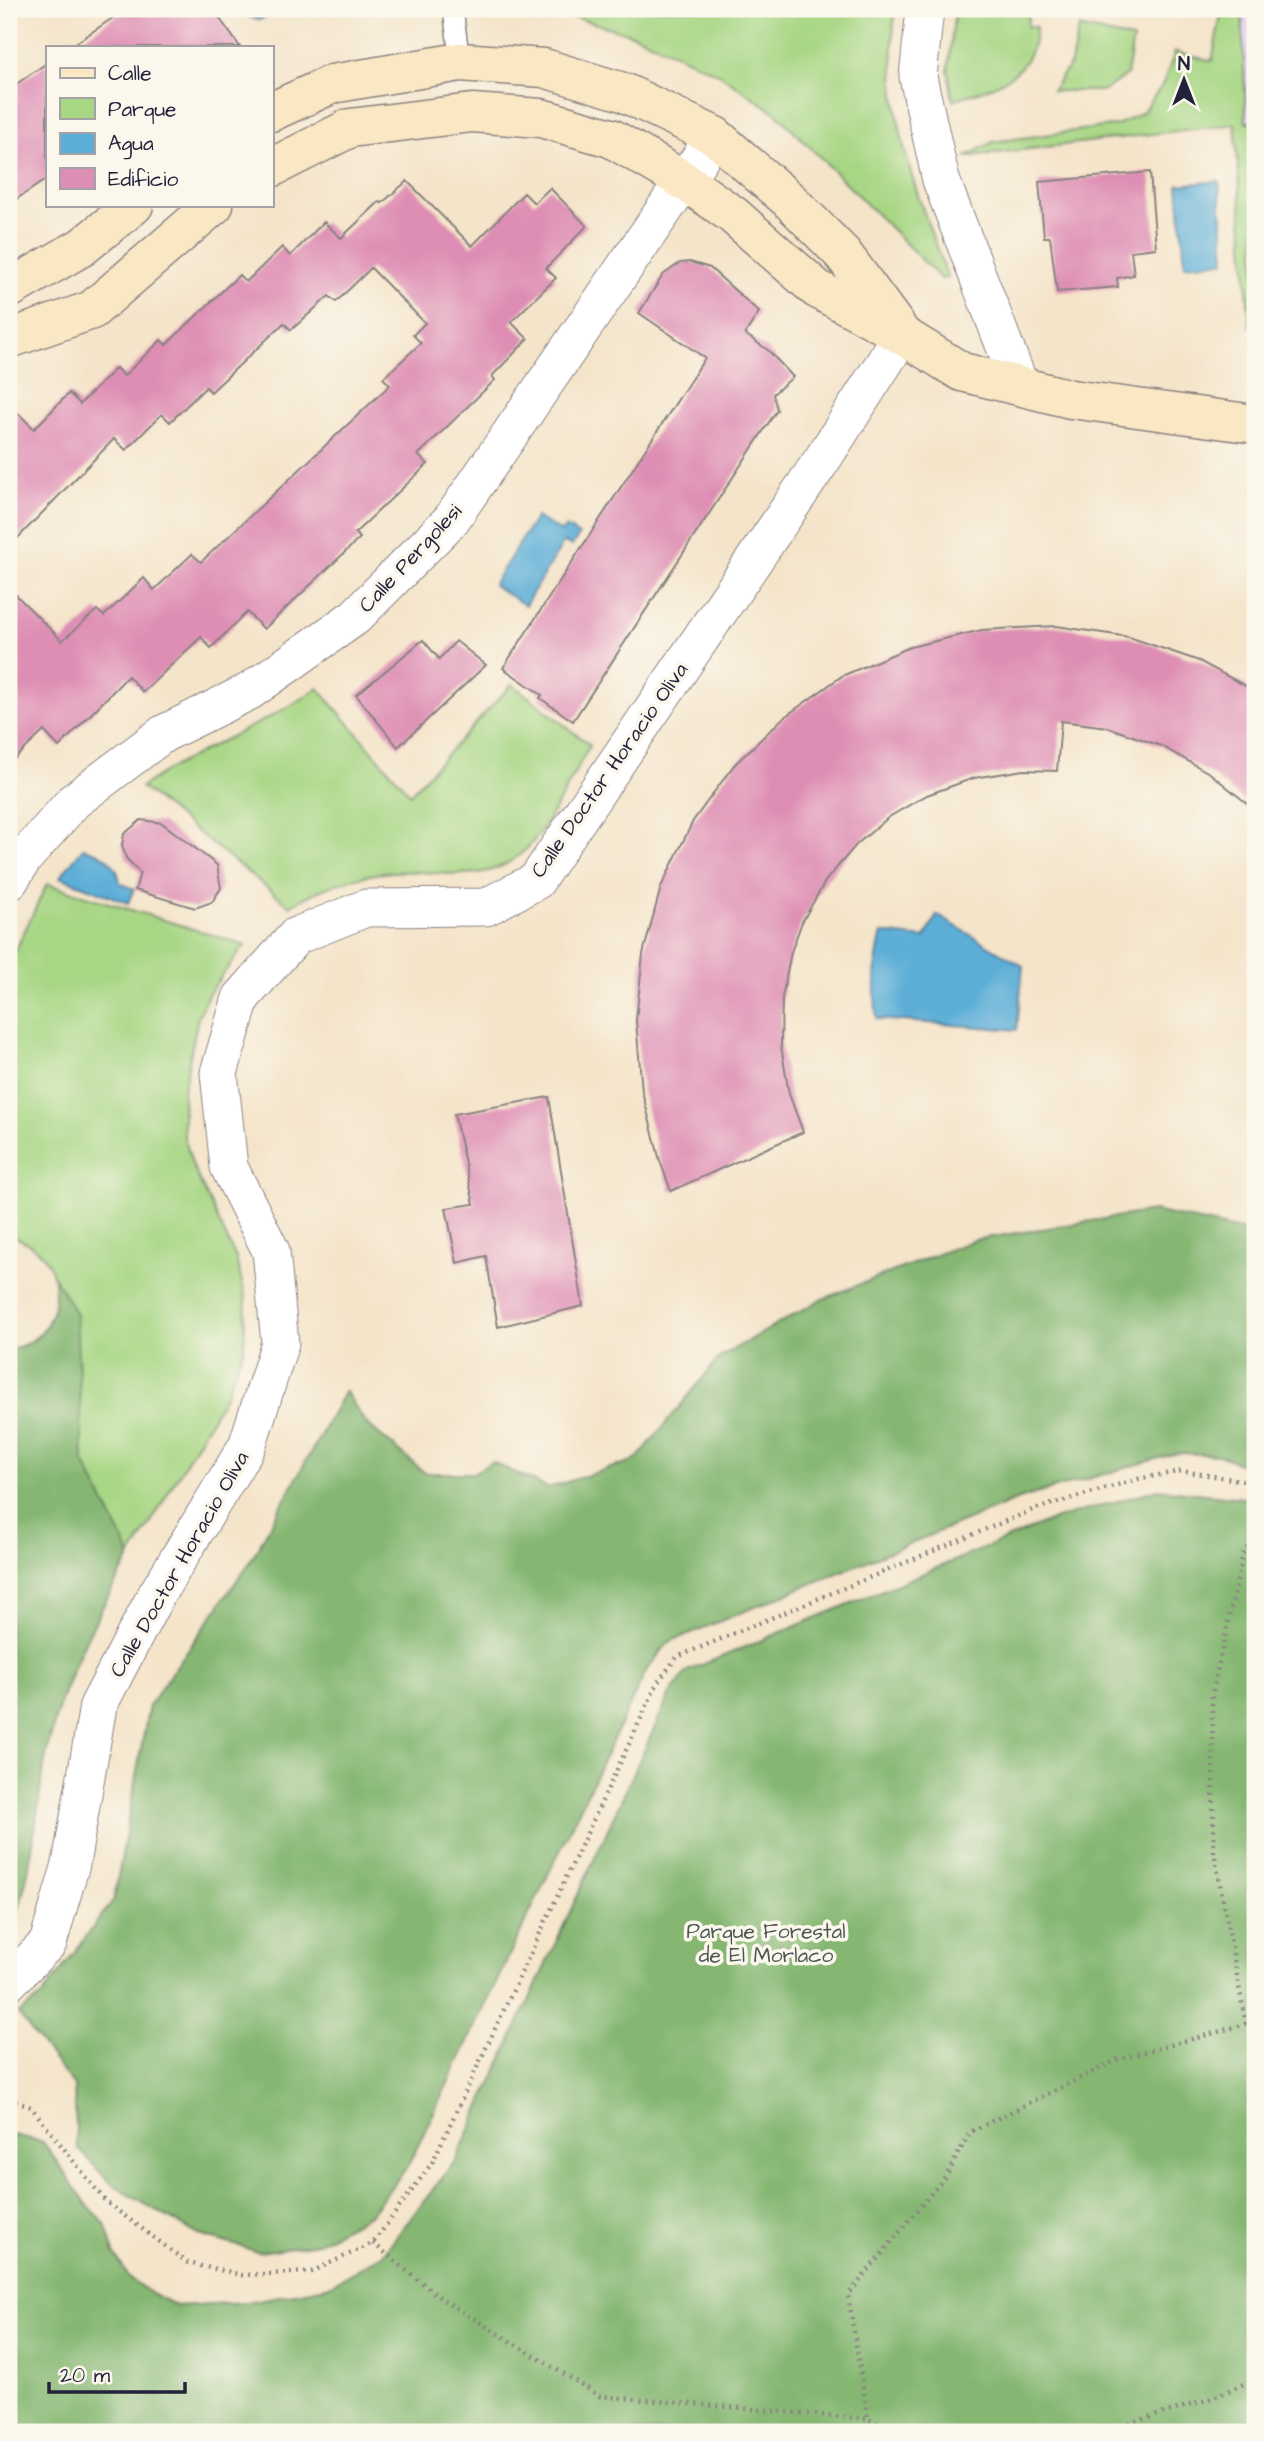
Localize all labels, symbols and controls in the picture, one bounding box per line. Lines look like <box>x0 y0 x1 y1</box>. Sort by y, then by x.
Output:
legend <box>46 46 273 206</box>
north arrow <box>1148 46 1218 116</box>
text: N <box>1178 51 1190 78</box>
text: Calle <box>108 59 152 88</box>
text: Parque <box>108 95 176 124</box>
text: Agua <box>108 129 154 160</box>
text: Edificio <box>108 165 178 194</box>
street label: Calle Pergolesi <box>352 498 470 621</box>
street label: Calle Doctor Horacio Oliva <box>524 657 695 884</box>
street label: Calle Doctor Horacio Oliva <box>103 1446 256 1683</box>
park label: Parque Forestal de El Morlaco <box>686 1917 846 1970</box>
scale bar <box>49 2350 186 2394</box>
text: 20 m <box>60 2361 111 2390</box>

